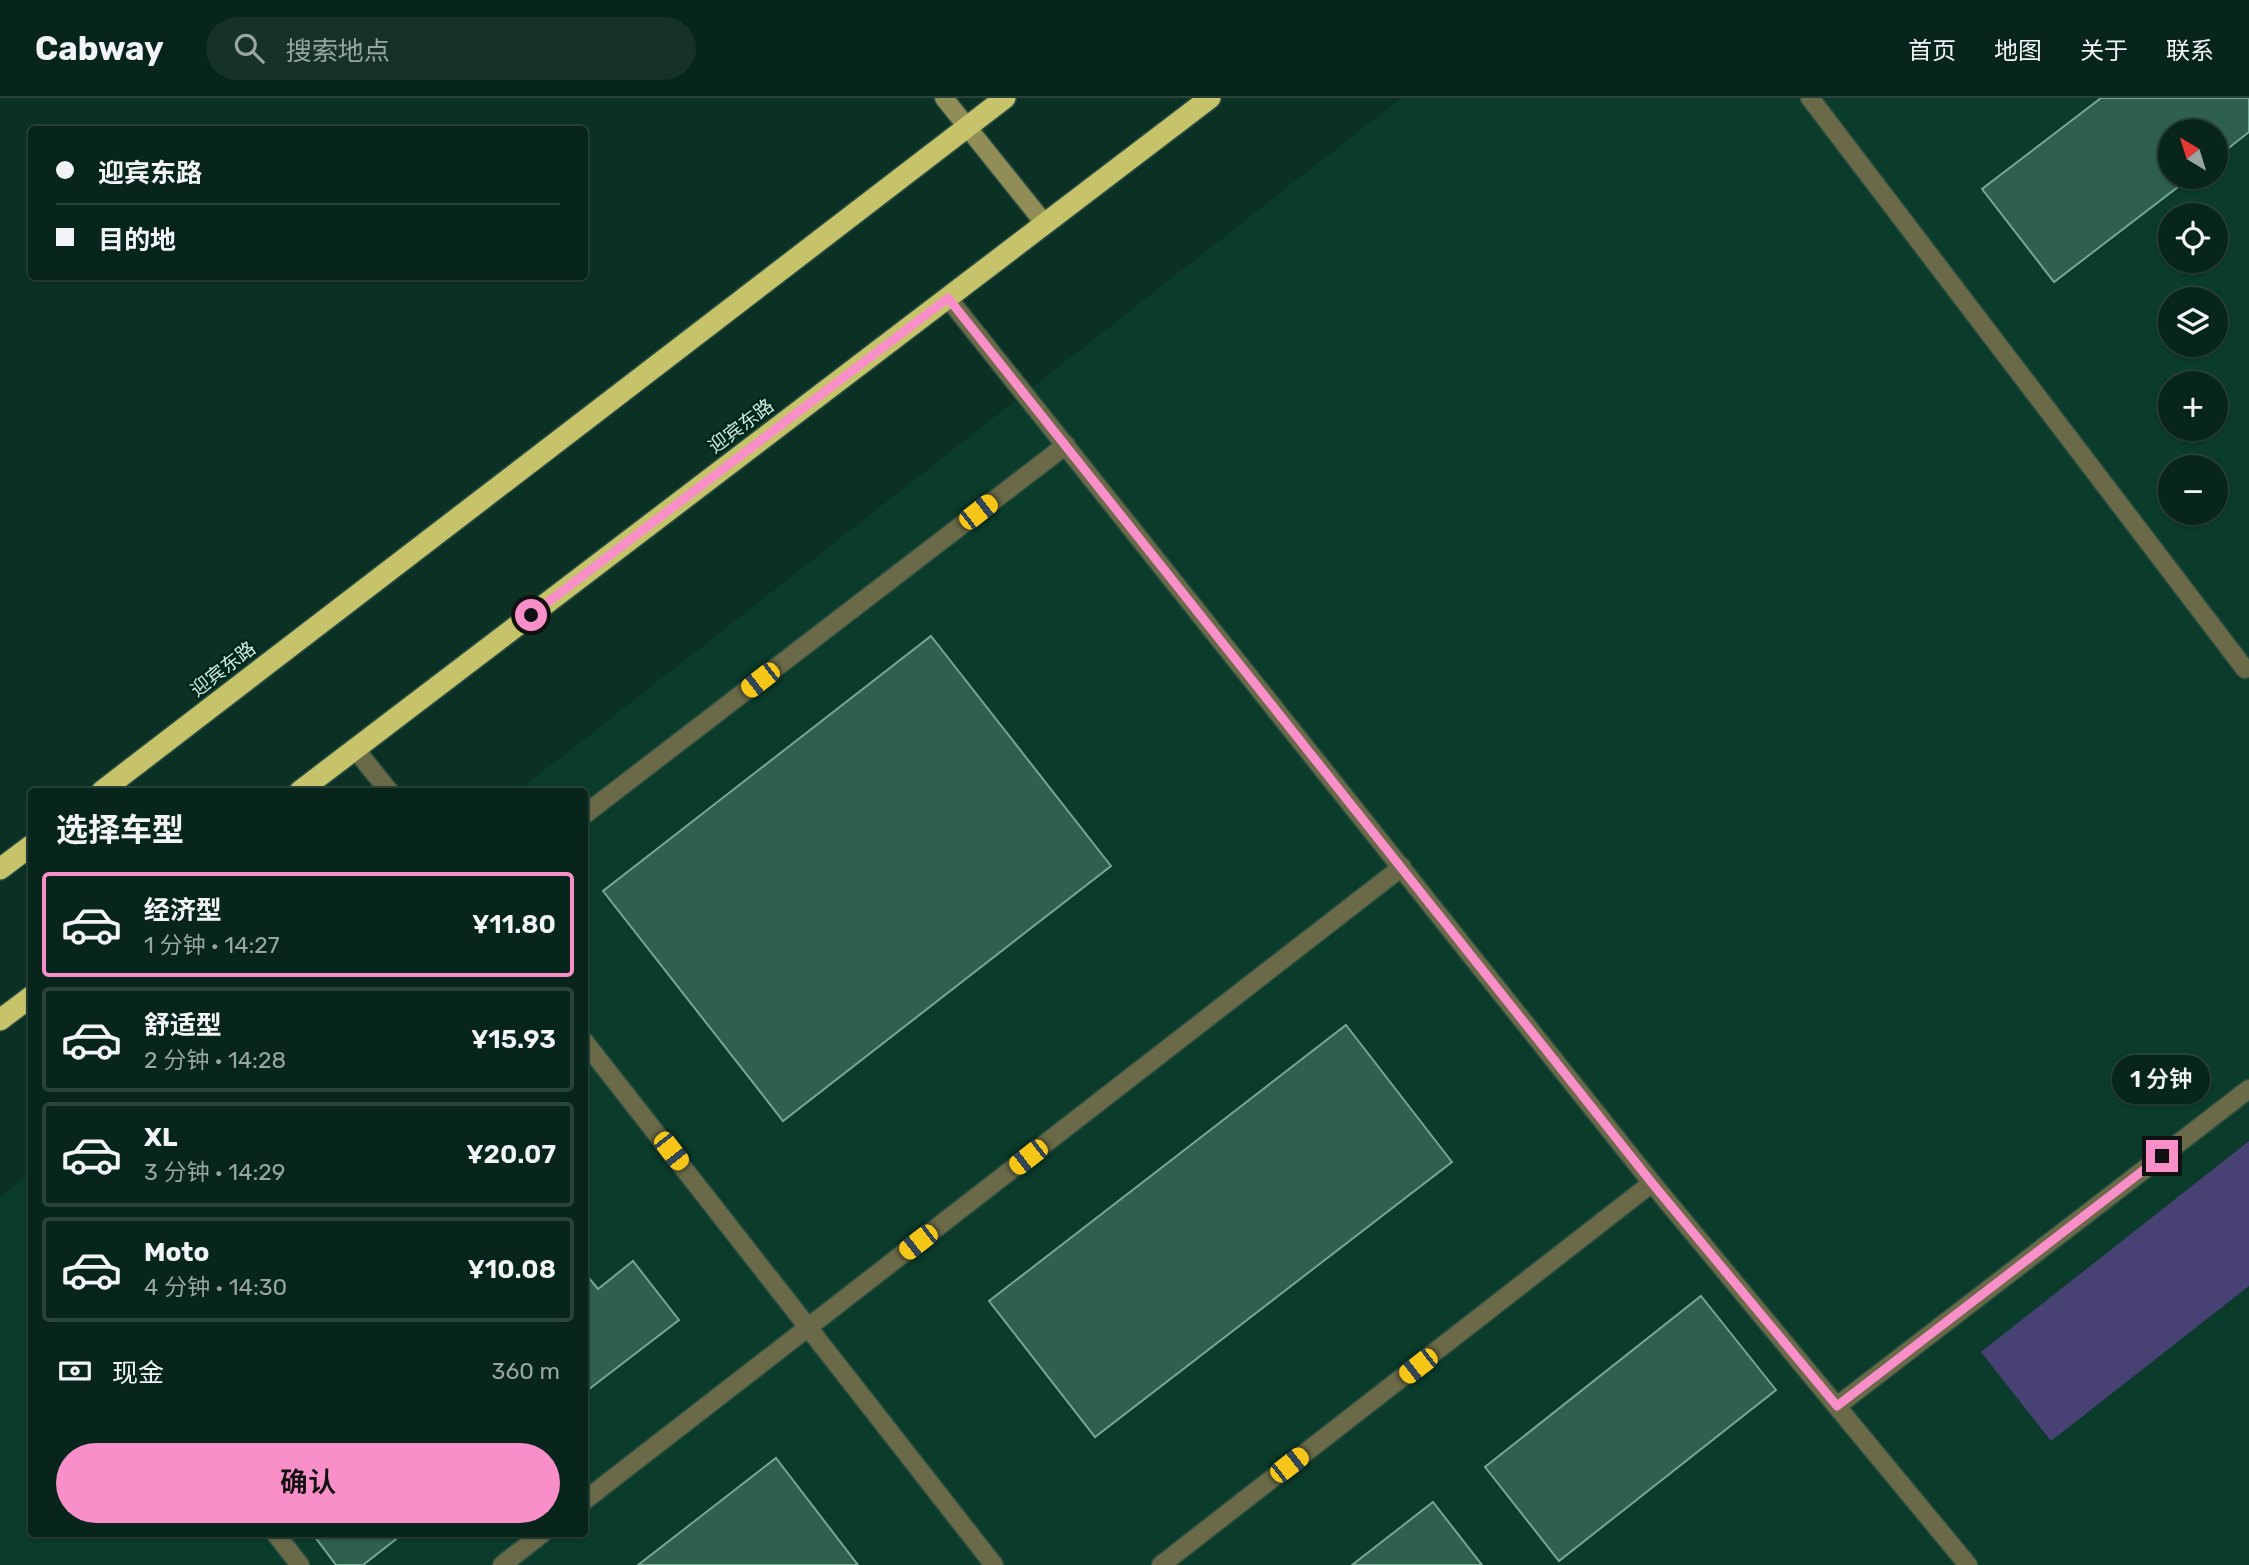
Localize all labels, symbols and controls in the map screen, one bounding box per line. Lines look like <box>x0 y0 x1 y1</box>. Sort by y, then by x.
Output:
search box <box>206 17 696 80</box>
text: Cabway <box>35 29 164 68</box>
icon: search <box>230 29 268 67</box>
text: 搜索地点 <box>286 36 390 67</box>
text: 首页 <box>1908 37 1956 65</box>
text: 地图 <box>1994 37 2042 65</box>
text: 关于 <box>2080 37 2128 65</box>
text: 联系 <box>2166 37 2214 65</box>
north arrow <box>2158 119 2228 189</box>
map controls <box>2158 119 2228 525</box>
text: 迎宾东路 <box>98 158 202 189</box>
button: locate <box>2158 203 2228 273</box>
text: 目的地 <box>98 225 176 256</box>
button: layers <box>2158 287 2228 357</box>
button: + <box>2158 371 2228 441</box>
street label: 迎宾东路 <box>704 394 778 458</box>
button: − <box>2158 455 2228 525</box>
car <box>955 491 1002 533</box>
route start <box>515 599 547 631</box>
street label: 迎宾东路 <box>186 637 260 701</box>
car <box>737 659 784 701</box>
text: 选择车型 <box>56 811 184 849</box>
icon: car <box>60 893 123 956</box>
text: 经济型 <box>144 895 222 926</box>
text: ¥11.80 <box>472 909 556 940</box>
text: 1 分钟 · 14:27 <box>144 931 280 959</box>
icon: car <box>60 1008 123 1071</box>
text: 舒适型 <box>144 1010 222 1041</box>
text: ¥15.93 <box>471 1024 556 1055</box>
text: 2 分钟 · 14:28 <box>144 1046 286 1074</box>
callout: 1 分钟 <box>2113 1054 2211 1104</box>
text: 1 分钟 <box>2130 1065 2192 1093</box>
text: XL <box>144 1122 177 1153</box>
icon: car <box>60 1123 123 1186</box>
car <box>650 1128 693 1174</box>
car <box>1005 1136 1052 1178</box>
text: ¥20.07 <box>466 1139 556 1170</box>
route end <box>2146 1140 2178 1172</box>
text: 3 分钟 · 14:29 <box>144 1158 285 1186</box>
car <box>895 1221 942 1263</box>
text: Moto <box>144 1237 209 1268</box>
icon: car <box>60 1238 123 1301</box>
text: ¥10.08 <box>467 1254 556 1285</box>
text: 4 分钟 · 14:30 <box>144 1273 287 1301</box>
car <box>1395 1345 1442 1387</box>
icon: cash <box>56 1352 94 1390</box>
text: 360 m <box>492 1357 560 1385</box>
text: 现金 <box>112 1358 164 1389</box>
button: 确认 <box>56 1443 560 1523</box>
car <box>1266 1444 1313 1486</box>

